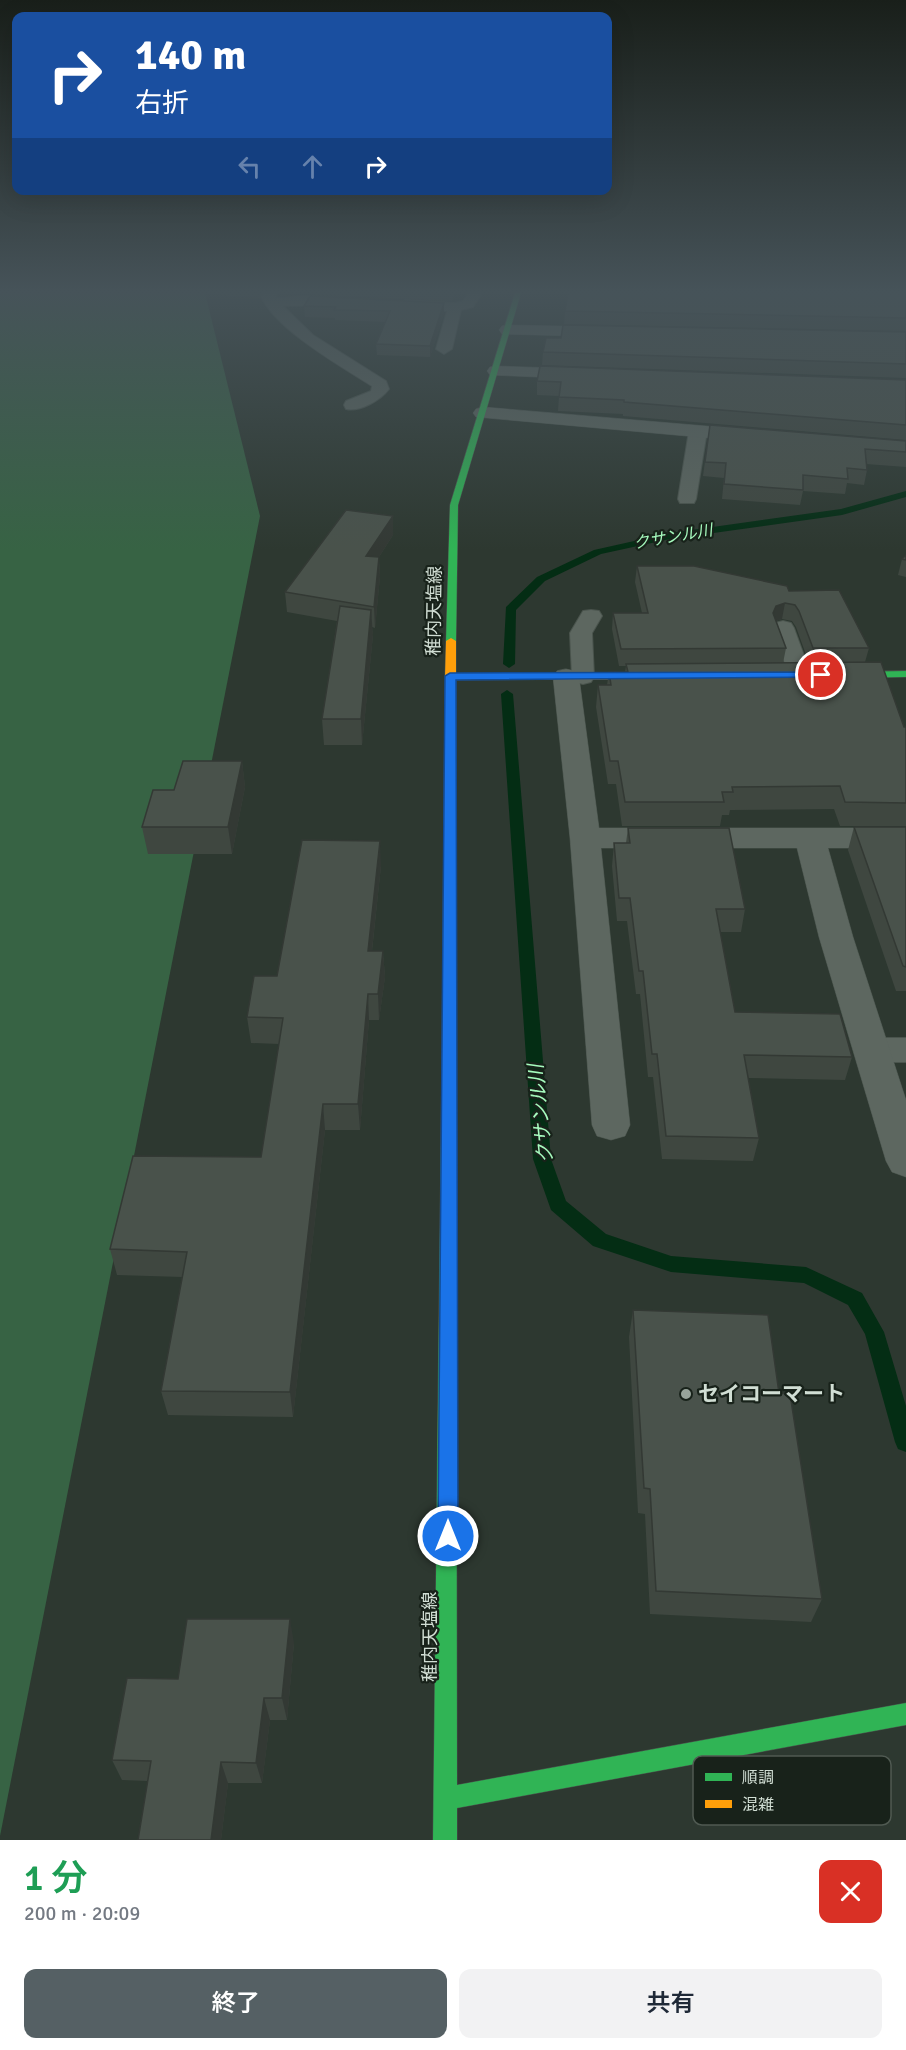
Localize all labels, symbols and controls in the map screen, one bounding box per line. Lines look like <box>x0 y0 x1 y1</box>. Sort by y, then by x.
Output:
text: 140 m <box>135 30 246 81</box>
icon: right <box>36 36 114 114</box>
text: 右折 <box>135 87 189 120</box>
icon: left <box>233 150 266 183</box>
icon: ahead <box>296 150 329 183</box>
icon: right <box>359 150 392 183</box>
water label: クサンル川 <box>632 520 716 554</box>
street label: 稚内天塩線 <box>422 566 446 656</box>
pin <box>795 649 846 700</box>
icon: arrive <box>804 658 837 691</box>
water label: クサンル川 <box>523 1061 559 1165</box>
place label: セイコーマート <box>698 1381 845 1407</box>
marker: セイコーマート <box>679 1387 693 1401</box>
position arrow <box>416 1504 480 1568</box>
street label: 稚内天塩線 <box>419 1592 441 1682</box>
legend <box>693 1756 891 1825</box>
text: 順調 <box>742 1768 774 1788</box>
text: 混雑 <box>742 1795 774 1815</box>
text: 1 分 <box>24 1856 87 1901</box>
button: close <box>819 1860 882 1923</box>
text: 200 m · 20:09 <box>24 1901 140 1926</box>
button: 終了 <box>24 1969 447 2038</box>
button: 共有 <box>459 1969 882 2038</box>

